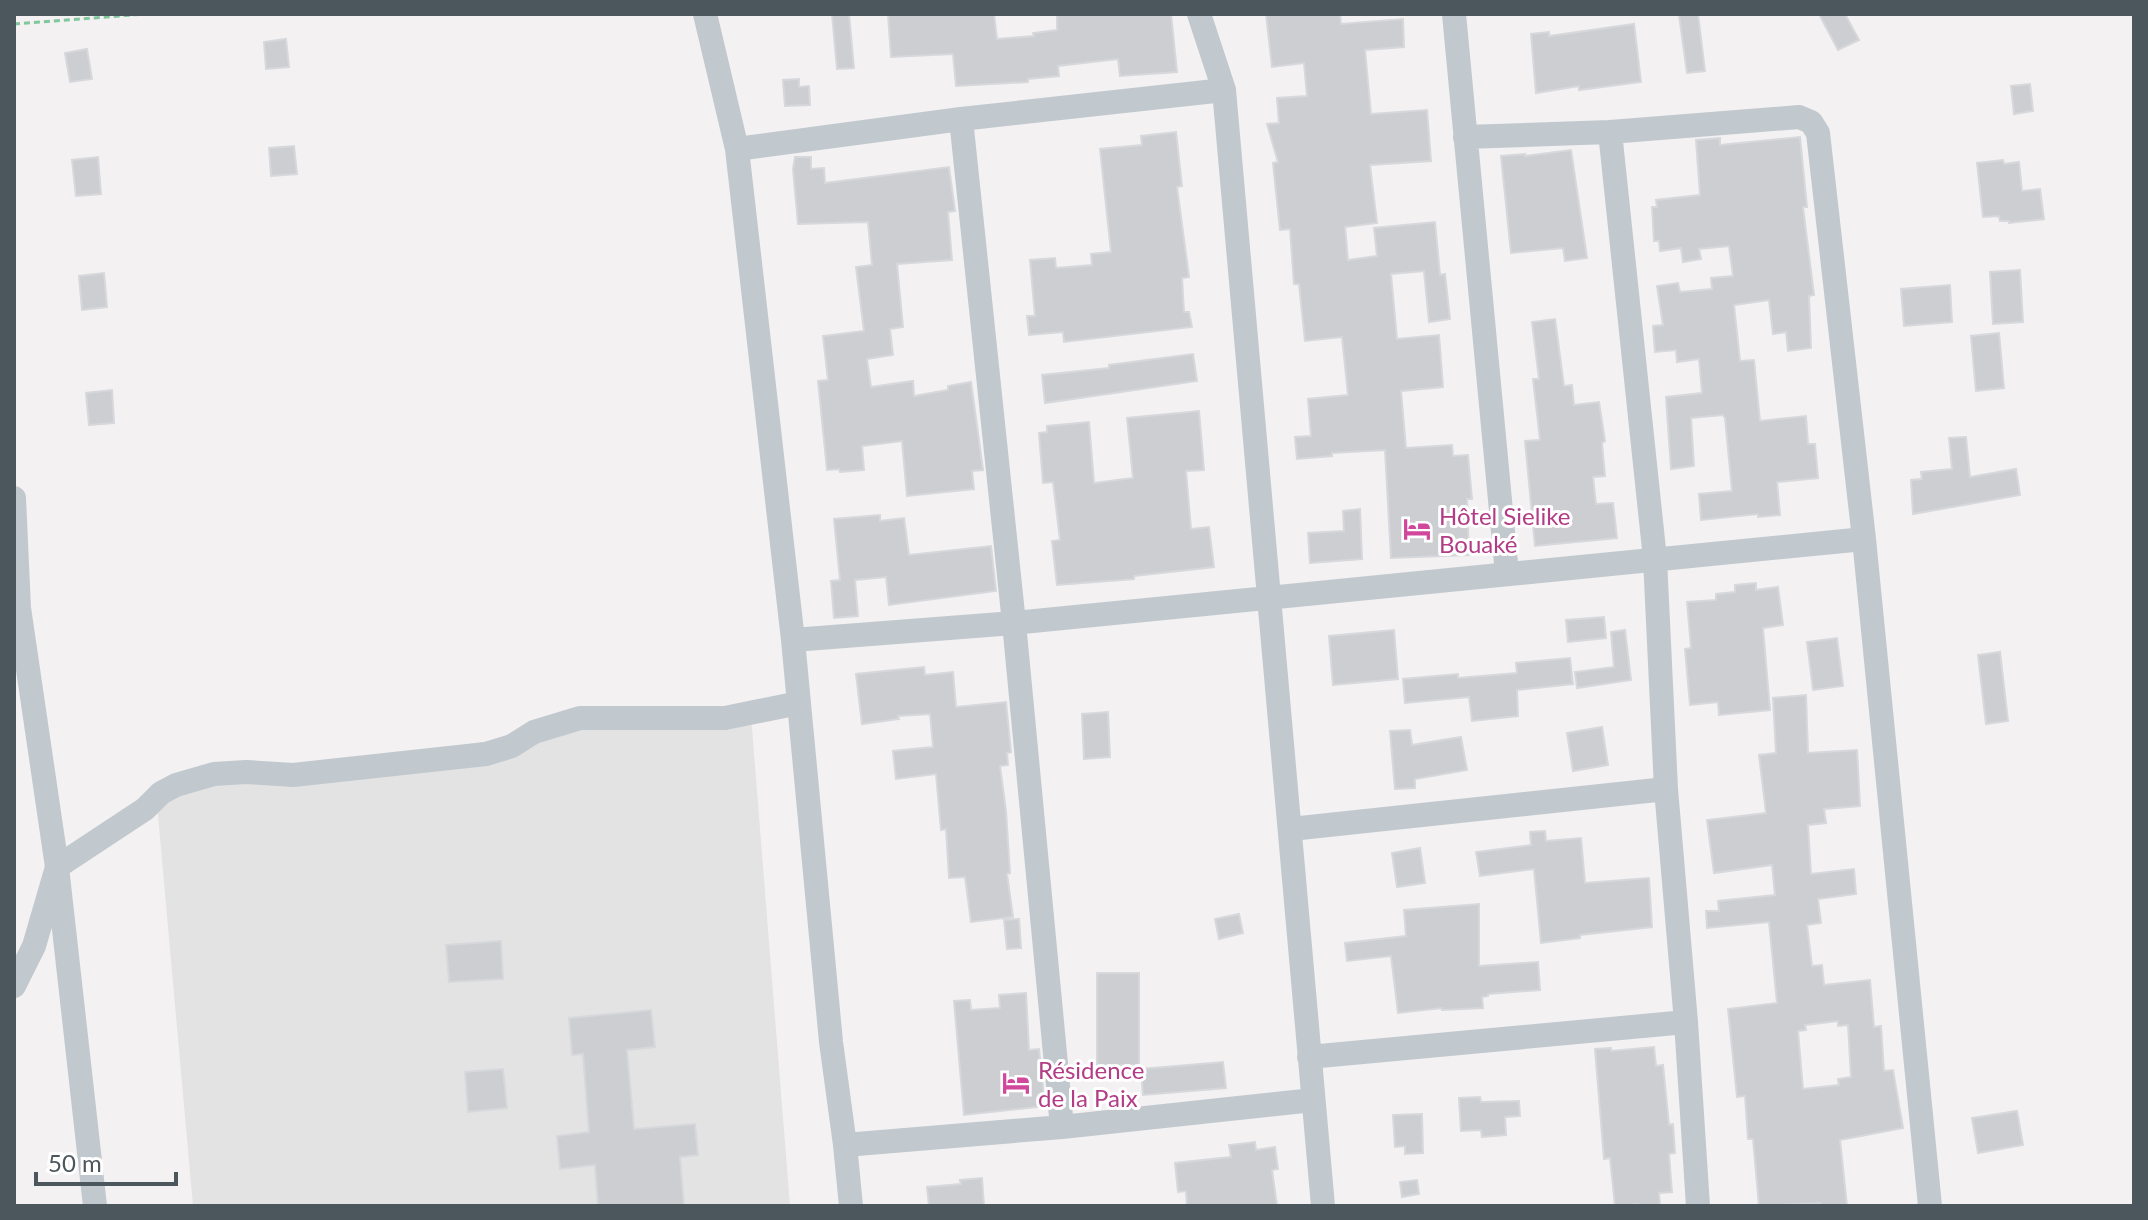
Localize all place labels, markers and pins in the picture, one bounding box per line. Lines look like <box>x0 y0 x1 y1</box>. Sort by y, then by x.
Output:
place label: Hôtel Sielike Bouaké <box>1439 501 1570 558</box>
hotel icon: Hôtel Sielike Bouaké <box>1402 514 1432 544</box>
place label: Résidence de la Paix <box>1038 1055 1145 1112</box>
hotel icon: Résidence de la Paix <box>1001 1068 1031 1098</box>

